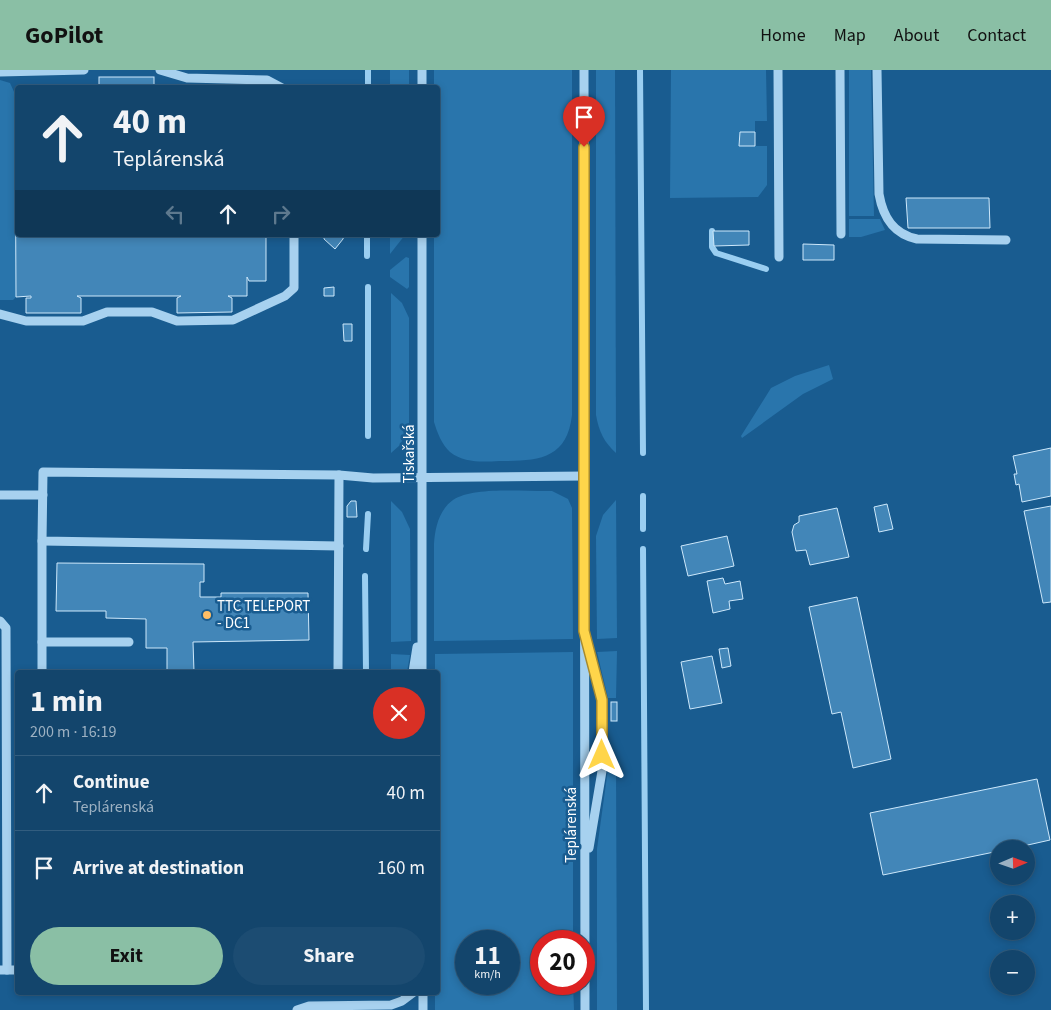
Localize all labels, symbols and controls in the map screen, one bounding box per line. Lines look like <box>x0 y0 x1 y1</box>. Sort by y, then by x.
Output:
text: GoPilot <box>25 18 103 53</box>
text: Home <box>760 23 806 48</box>
text: Map <box>834 23 866 48</box>
text: About <box>894 23 939 48</box>
text: Contact <box>967 23 1026 48</box>
pin <box>563 96 605 147</box>
text: 40 m <box>113 97 187 147</box>
icon: arrive <box>570 103 598 131</box>
icon: ahead <box>30 105 95 170</box>
text: Teplárenská <box>113 143 225 175</box>
icon: left <box>161 200 189 228</box>
icon: ahead <box>214 200 242 228</box>
icon: right <box>267 200 295 228</box>
street label: Tiskařská <box>399 424 420 484</box>
place label: TTC TELEPORT - DC1 <box>217 596 310 634</box>
marker: TTC TELEPORT - DC1 <box>201 609 213 621</box>
text: 1 min <box>30 680 103 723</box>
button: close <box>373 687 425 739</box>
text: 200 m · 16:19 <box>30 721 117 743</box>
position arrow <box>575 728 627 780</box>
text: Continue <box>73 769 150 796</box>
icon: ahead <box>30 779 58 807</box>
text: 40 m <box>387 780 425 807</box>
street label: Teplárenská <box>561 787 582 863</box>
text: Teplárenská <box>73 796 154 818</box>
north arrow <box>990 840 1035 885</box>
map controls <box>990 840 1035 995</box>
icon: arrive <box>30 854 58 882</box>
text: Arrive at destination <box>73 855 244 882</box>
text: 160 m <box>377 855 425 882</box>
button: + <box>990 895 1035 940</box>
button: Exit <box>30 927 223 985</box>
button: Share <box>233 927 425 985</box>
speed limit sign: 20 <box>530 930 595 995</box>
text: 11 <box>474 938 501 974</box>
button: − <box>990 950 1035 995</box>
text: km/h <box>474 966 501 983</box>

